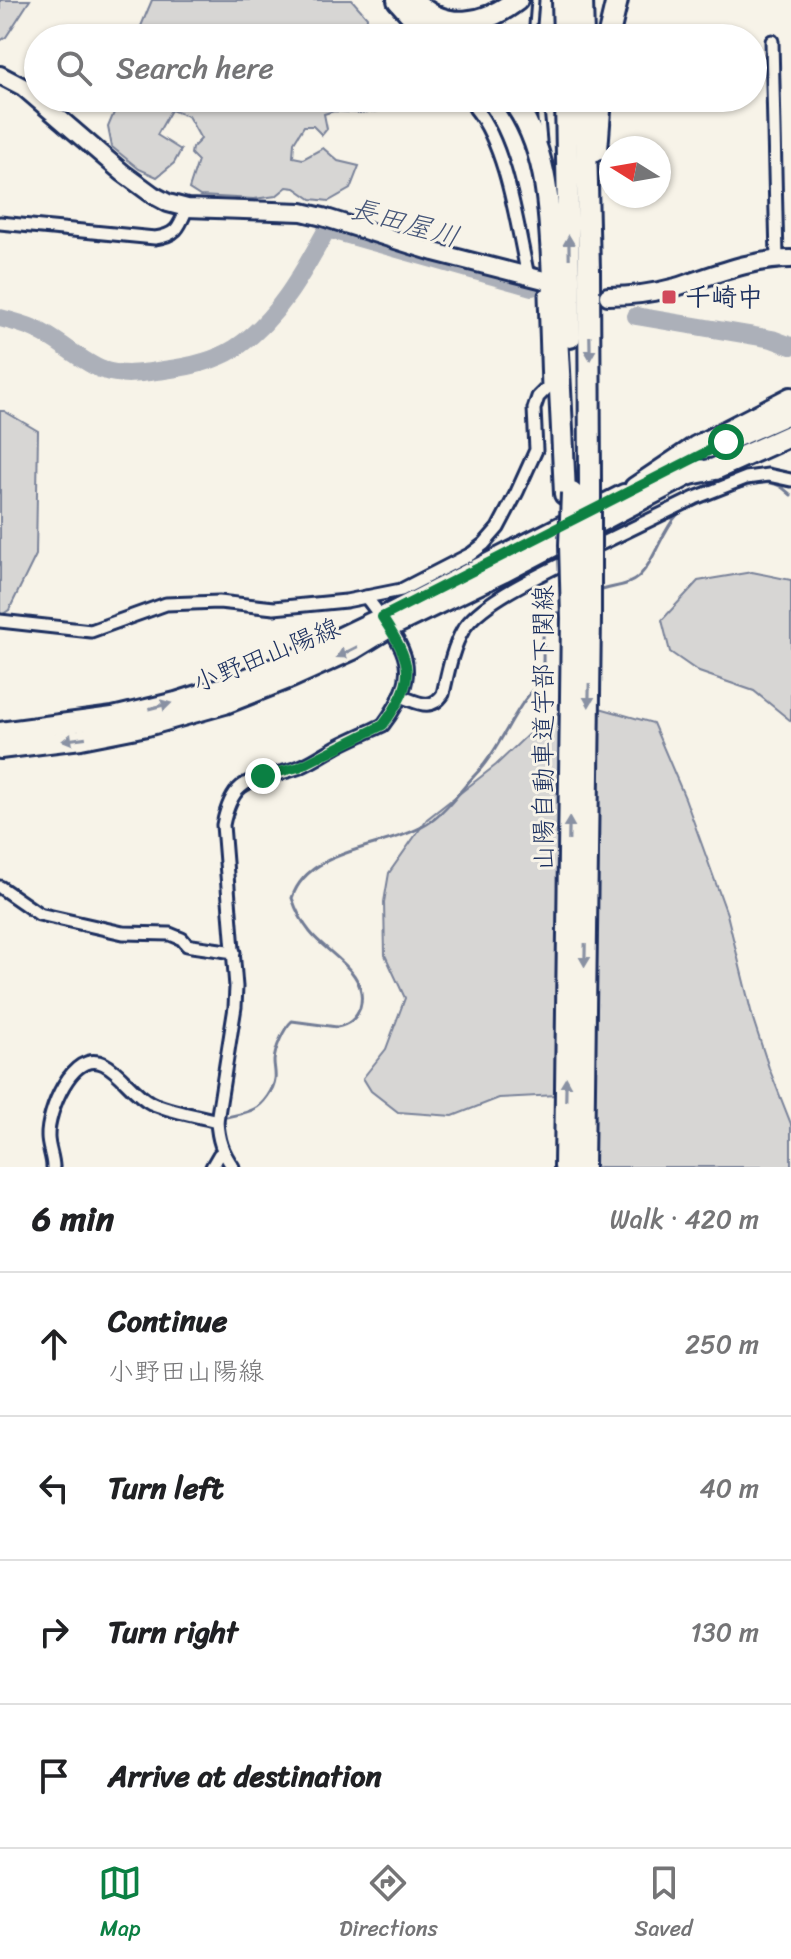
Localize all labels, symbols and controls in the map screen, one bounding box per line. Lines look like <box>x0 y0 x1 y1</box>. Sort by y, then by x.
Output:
search box <box>24 24 767 112</box>
text: Search here <box>116 41 274 95</box>
icon: search <box>52 46 96 90</box>
north arrow <box>599 136 671 208</box>
water label: 長田屋川 <box>344 183 465 261</box>
one-way arrow <box>563 234 575 259</box>
place label: 千崎中 <box>685 274 763 320</box>
marker: 千崎中 <box>660 288 678 306</box>
one-way arrow <box>584 336 596 361</box>
route start <box>708 424 744 460</box>
street label: 山陽自動車道宇部下関線 <box>520 585 566 871</box>
street label: 小野田山陽線 <box>185 604 347 706</box>
one-way arrow <box>336 645 359 659</box>
one-way arrow <box>583 683 595 708</box>
one-way arrow <box>147 699 172 711</box>
one-way arrow <box>61 733 86 746</box>
route end <box>245 758 281 794</box>
one-way arrow <box>563 816 575 841</box>
one-way arrow <box>579 943 592 968</box>
one-way arrow <box>560 1076 572 1101</box>
text: 6 min <box>32 1189 114 1249</box>
text: Walk · 420 m <box>610 1196 759 1242</box>
text: Continue <box>108 1294 227 1348</box>
text: 250 m <box>685 1321 759 1367</box>
icon: ahead <box>32 1322 76 1366</box>
text: 小野田山陽線 <box>108 1348 264 1394</box>
text: Turn left <box>108 1461 224 1515</box>
text: 40 m <box>700 1465 759 1511</box>
icon: left <box>32 1466 76 1510</box>
text: Turn right <box>108 1605 238 1659</box>
text: 130 m <box>690 1609 759 1655</box>
icon: right <box>32 1610 76 1654</box>
text: Arrive at destination <box>108 1749 382 1803</box>
icon: arrive <box>32 1754 76 1798</box>
tab: Map <box>98 1861 142 1948</box>
tab: Directions <box>339 1861 438 1948</box>
tab: Saved <box>635 1861 693 1948</box>

